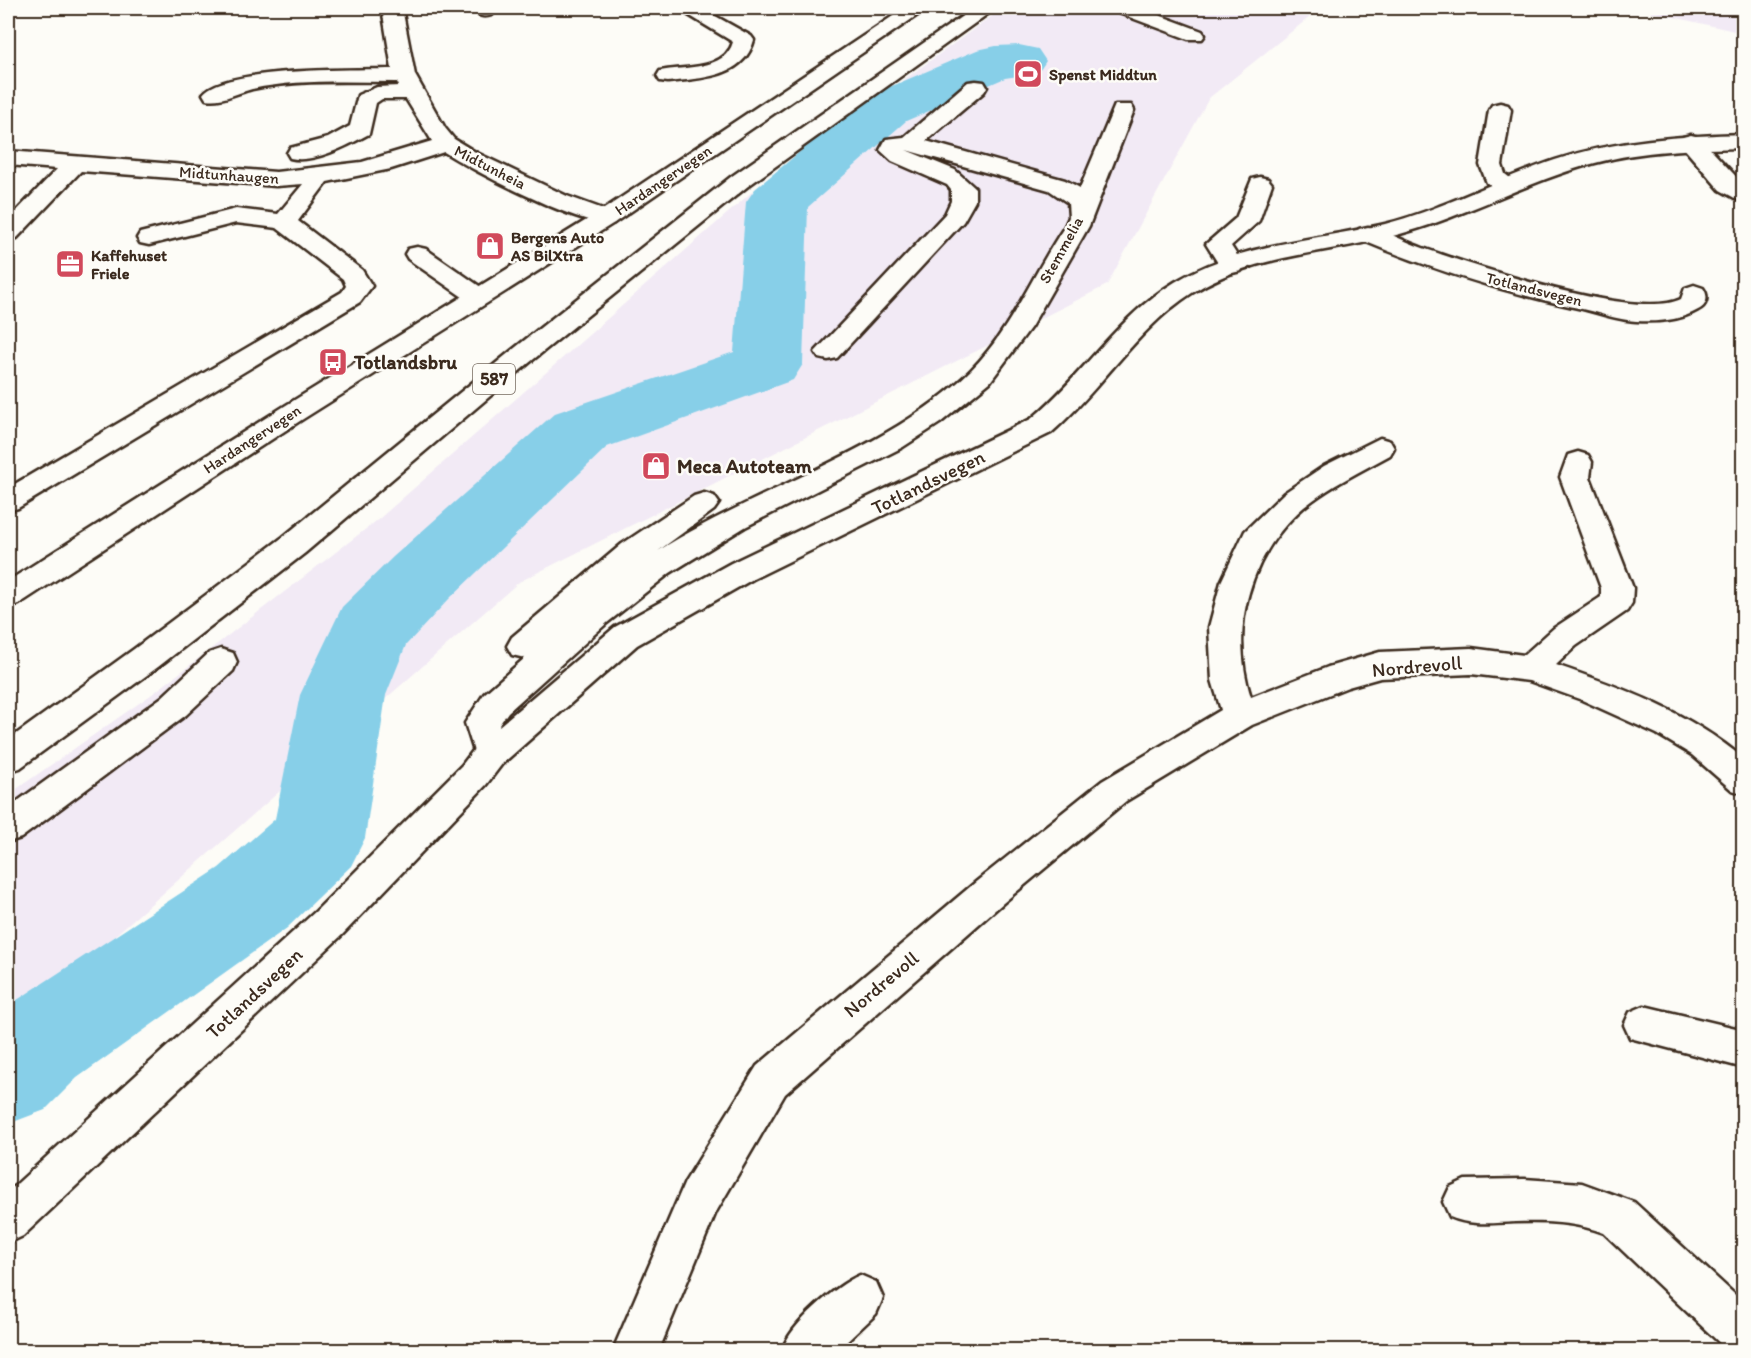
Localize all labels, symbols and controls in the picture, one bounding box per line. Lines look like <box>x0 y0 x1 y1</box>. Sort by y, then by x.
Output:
sports icon: Spenst Middtun <box>1012 58 1044 90</box>
place label: Spenst Middtun <box>1049 65 1157 85</box>
street label: Hardangervegen <box>611 140 715 219</box>
street label: Midtunheia <box>451 141 529 193</box>
street label: Midtunhaugen <box>179 162 279 188</box>
street label: Stemmelia <box>1035 213 1087 287</box>
place label: Bergens Auto AS BilXtra <box>510 228 604 265</box>
shop icon: Bergens Auto AS BilXtra <box>474 230 506 262</box>
place label: Kaffehuset Friele <box>91 246 167 283</box>
office icon: Kaffehuset Friele <box>54 248 86 280</box>
street label: Totlandsvegen <box>1484 268 1585 310</box>
bus stop icon: Totlandsbru <box>317 346 349 378</box>
place label: Totlandsbru <box>353 350 458 374</box>
road number: 587 <box>473 364 515 394</box>
street label: Hardangervegen <box>200 400 305 478</box>
street label: Totlandsvegen <box>867 444 989 520</box>
shop icon: Meca Autoteam <box>640 450 672 482</box>
place label: Meca Autoteam <box>677 454 812 478</box>
street label: Nordrevoll <box>1371 650 1463 682</box>
street label: Totlandsvegen <box>201 942 307 1044</box>
street label: Nordrevoll <box>839 945 924 1022</box>

